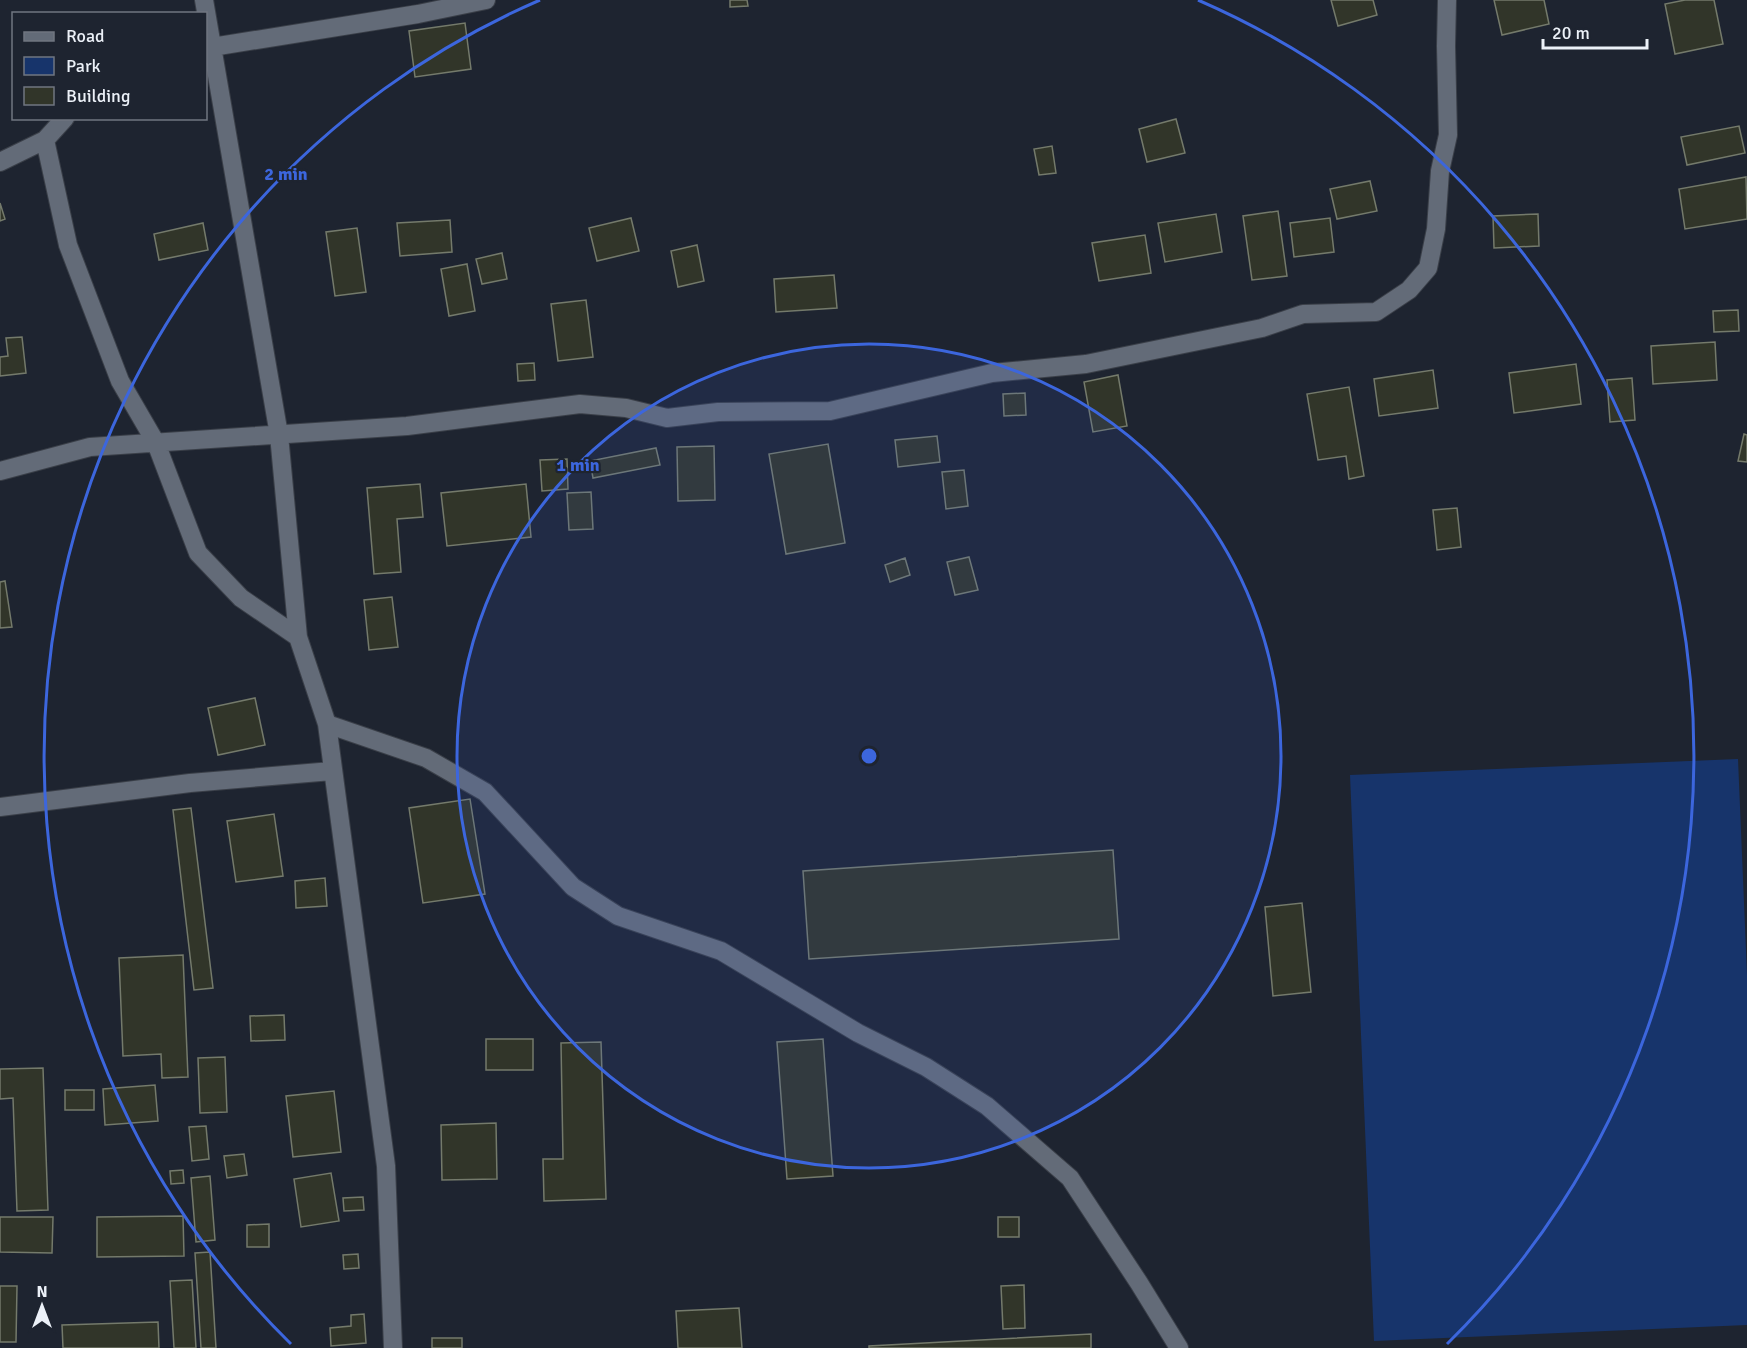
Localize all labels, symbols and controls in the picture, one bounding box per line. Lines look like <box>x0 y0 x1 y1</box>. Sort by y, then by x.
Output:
legend <box>12 12 207 120</box>
scale bar <box>1543 12 1646 50</box>
text: 20 m <box>1552 22 1590 44</box>
text: Road <box>66 25 105 47</box>
text: Park <box>66 55 101 77</box>
text: Building <box>66 85 130 107</box>
text: 2 min <box>264 163 308 185</box>
text: 1 min <box>556 454 600 476</box>
centre of rings <box>859 746 879 766</box>
north arrow <box>12 1276 72 1336</box>
text: N <box>36 1282 48 1302</box>

